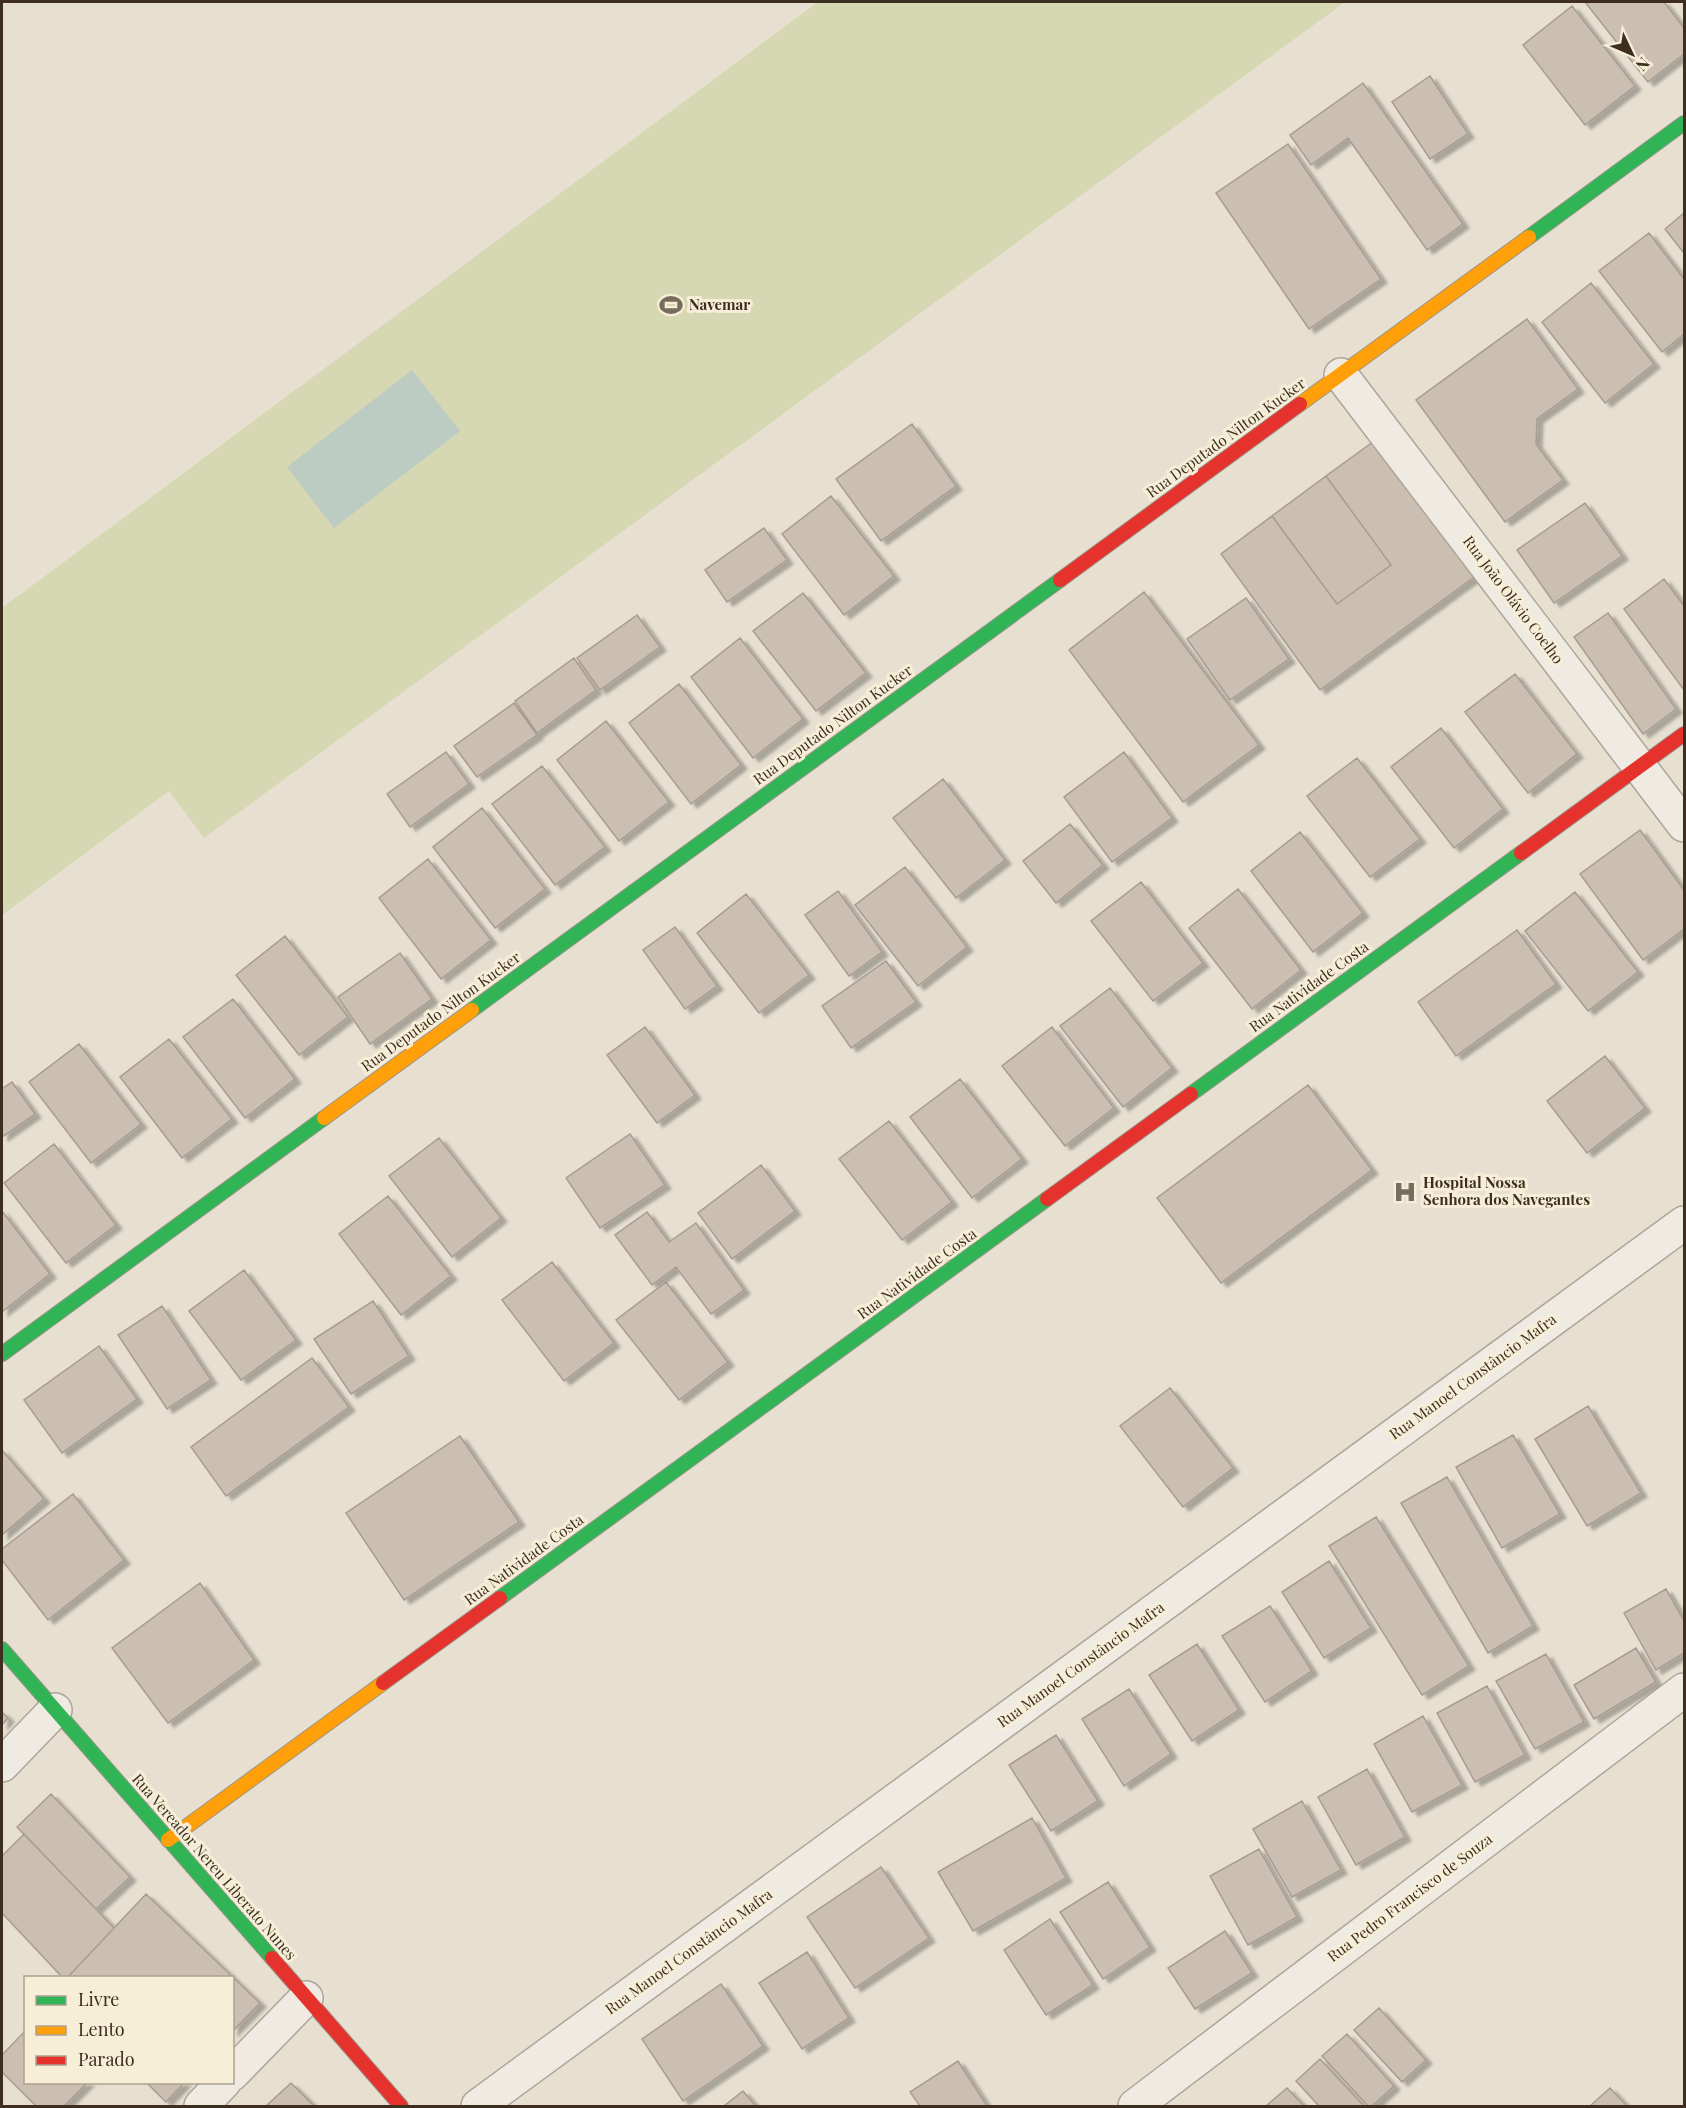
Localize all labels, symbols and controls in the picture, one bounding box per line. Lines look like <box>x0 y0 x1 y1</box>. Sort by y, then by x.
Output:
north arrow <box>1602 24 1662 84</box>
text: N <box>1631 53 1655 77</box>
sports icon: Navemar <box>658 292 684 318</box>
place label: Navemar <box>689 294 750 314</box>
street label: Rua Deputado Nilton Kucker <box>1142 372 1309 502</box>
street label: Rua João Olávio Coelho <box>1459 531 1569 668</box>
street label: Rua Deputado Nilton Kucker <box>749 659 916 789</box>
street label: Rua Natividade Costa <box>1245 936 1373 1036</box>
street label: Rua Deputado Nilton Kucker <box>357 946 524 1076</box>
place label: Hospital Nossa Senhora dos Navegantes <box>1423 1172 1590 1209</box>
hospital icon: Hospital Nossa Senhora dos Navegantes <box>1392 1179 1418 1205</box>
street label: Rua Natividade Costa <box>853 1223 981 1323</box>
street label: Rua Manoel Constâncio Mafra <box>1385 1308 1560 1444</box>
street label: Rua Natividade Costa <box>460 1509 588 1609</box>
street label: Rua Manoel Constâncio Mafra <box>993 1596 1168 1732</box>
street label: Rua Vereador Nereu Liberato Nunes <box>128 1769 301 1964</box>
street label: Rua Pedro Francisco de Souza <box>1323 1828 1496 1966</box>
street label: Rua Manoel Constâncio Mafra <box>601 1883 776 2019</box>
legend <box>24 1976 234 2084</box>
text: Livre <box>78 1987 119 2011</box>
text: Lento <box>78 2017 125 2041</box>
text: Parado <box>78 2047 135 2071</box>

